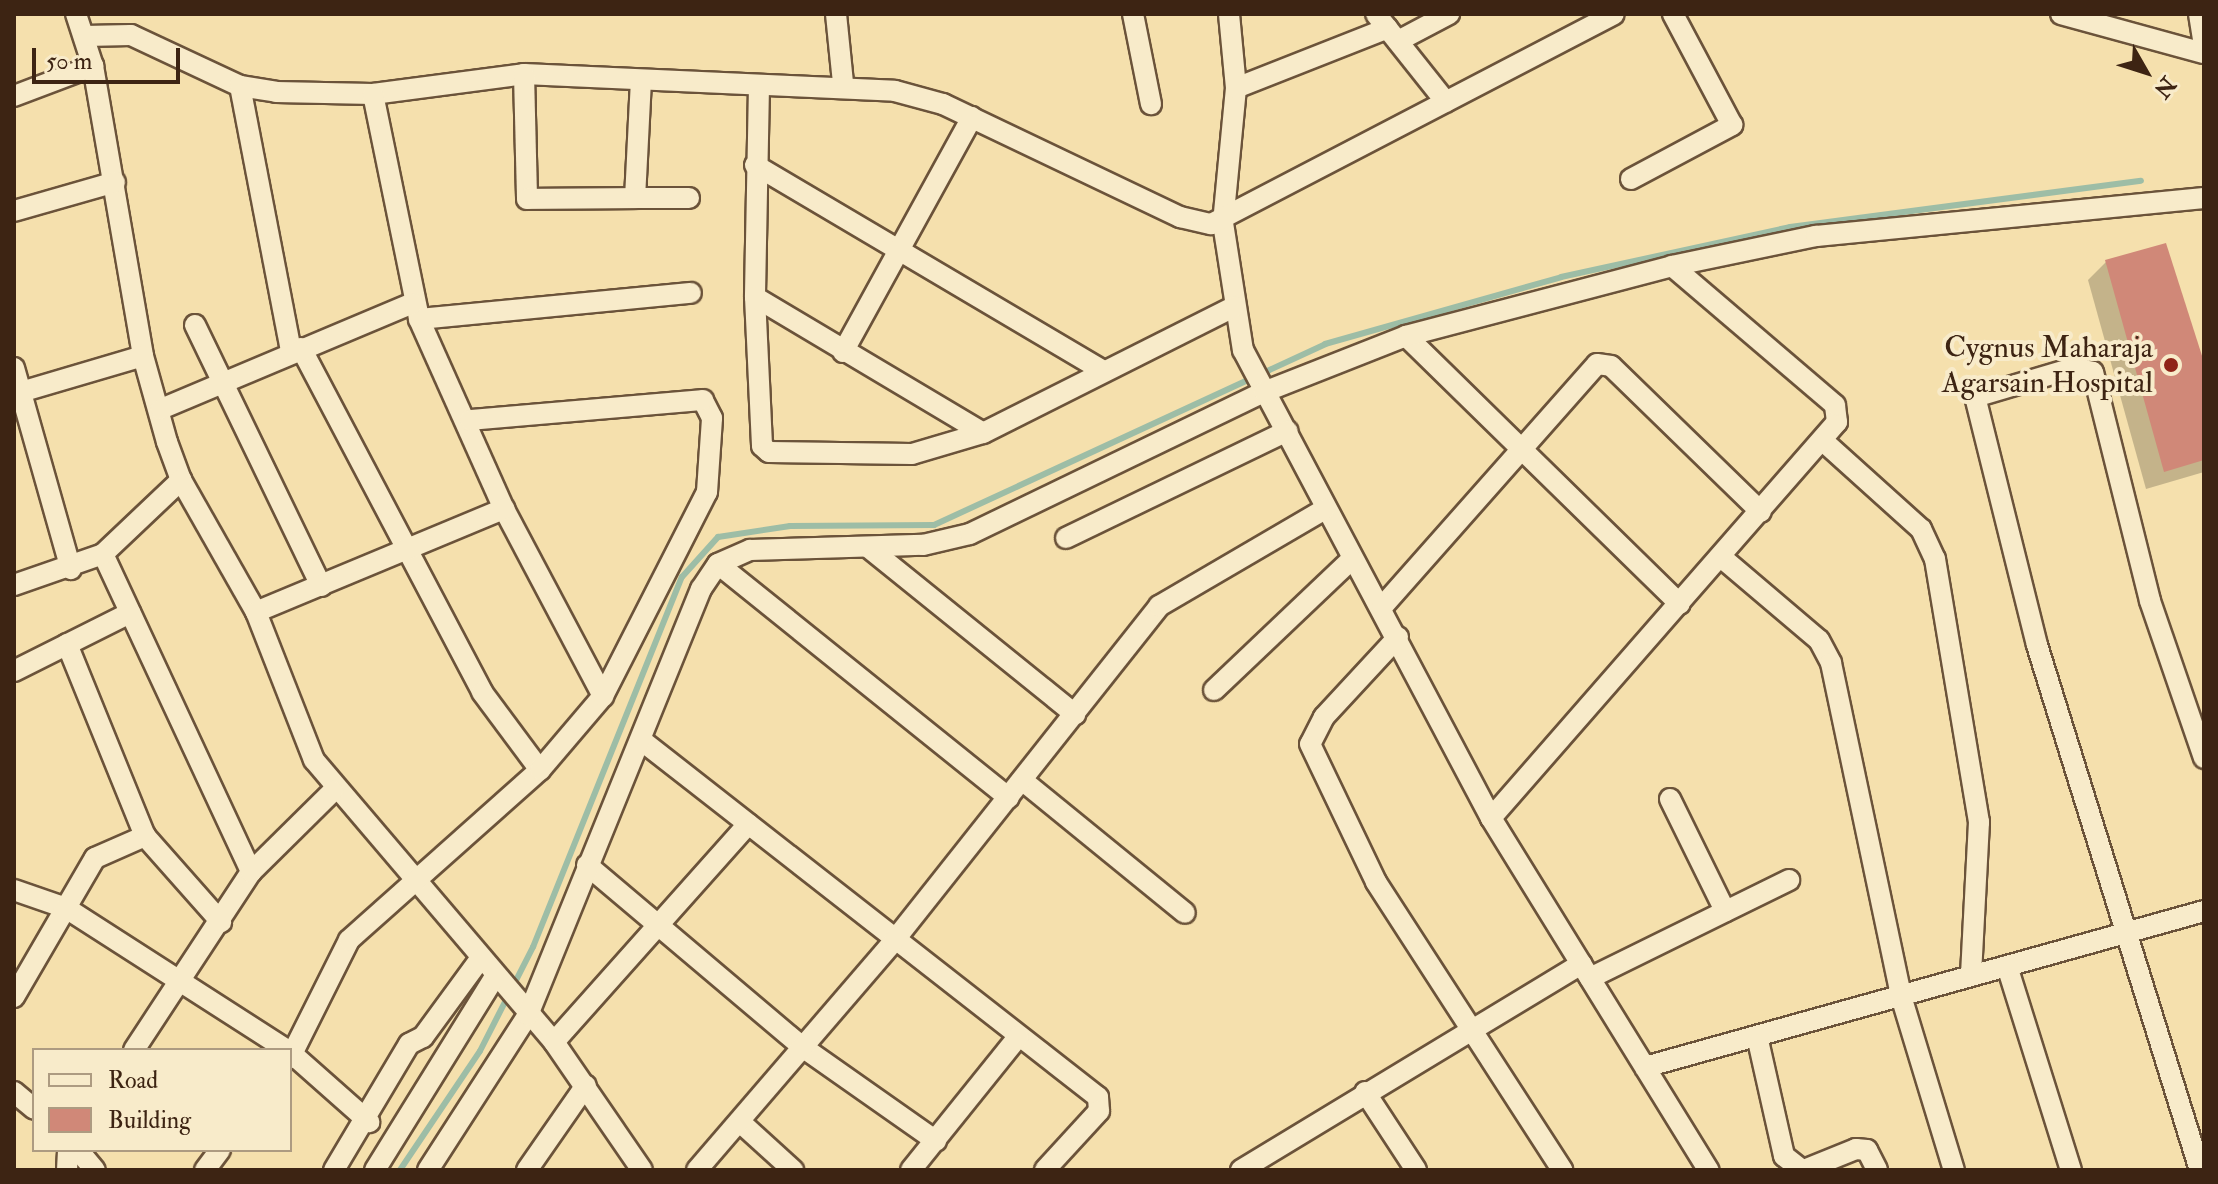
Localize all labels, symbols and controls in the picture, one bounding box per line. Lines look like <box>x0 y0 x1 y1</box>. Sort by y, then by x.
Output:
scale bar <box>36 32 184 82</box>
north arrow <box>2106 32 2186 112</box>
text: 50 m <box>46 46 92 77</box>
text: N <box>2148 71 2182 104</box>
place label: Cygnus Maharaja Agarsain Hospital <box>1942 330 2153 400</box>
marker: Cygnus Maharaja Agarsain Hospital <box>2160 354 2182 376</box>
legend <box>32 1048 292 1152</box>
text: Road <box>108 1065 158 1096</box>
text: Building <box>108 1105 191 1136</box>

